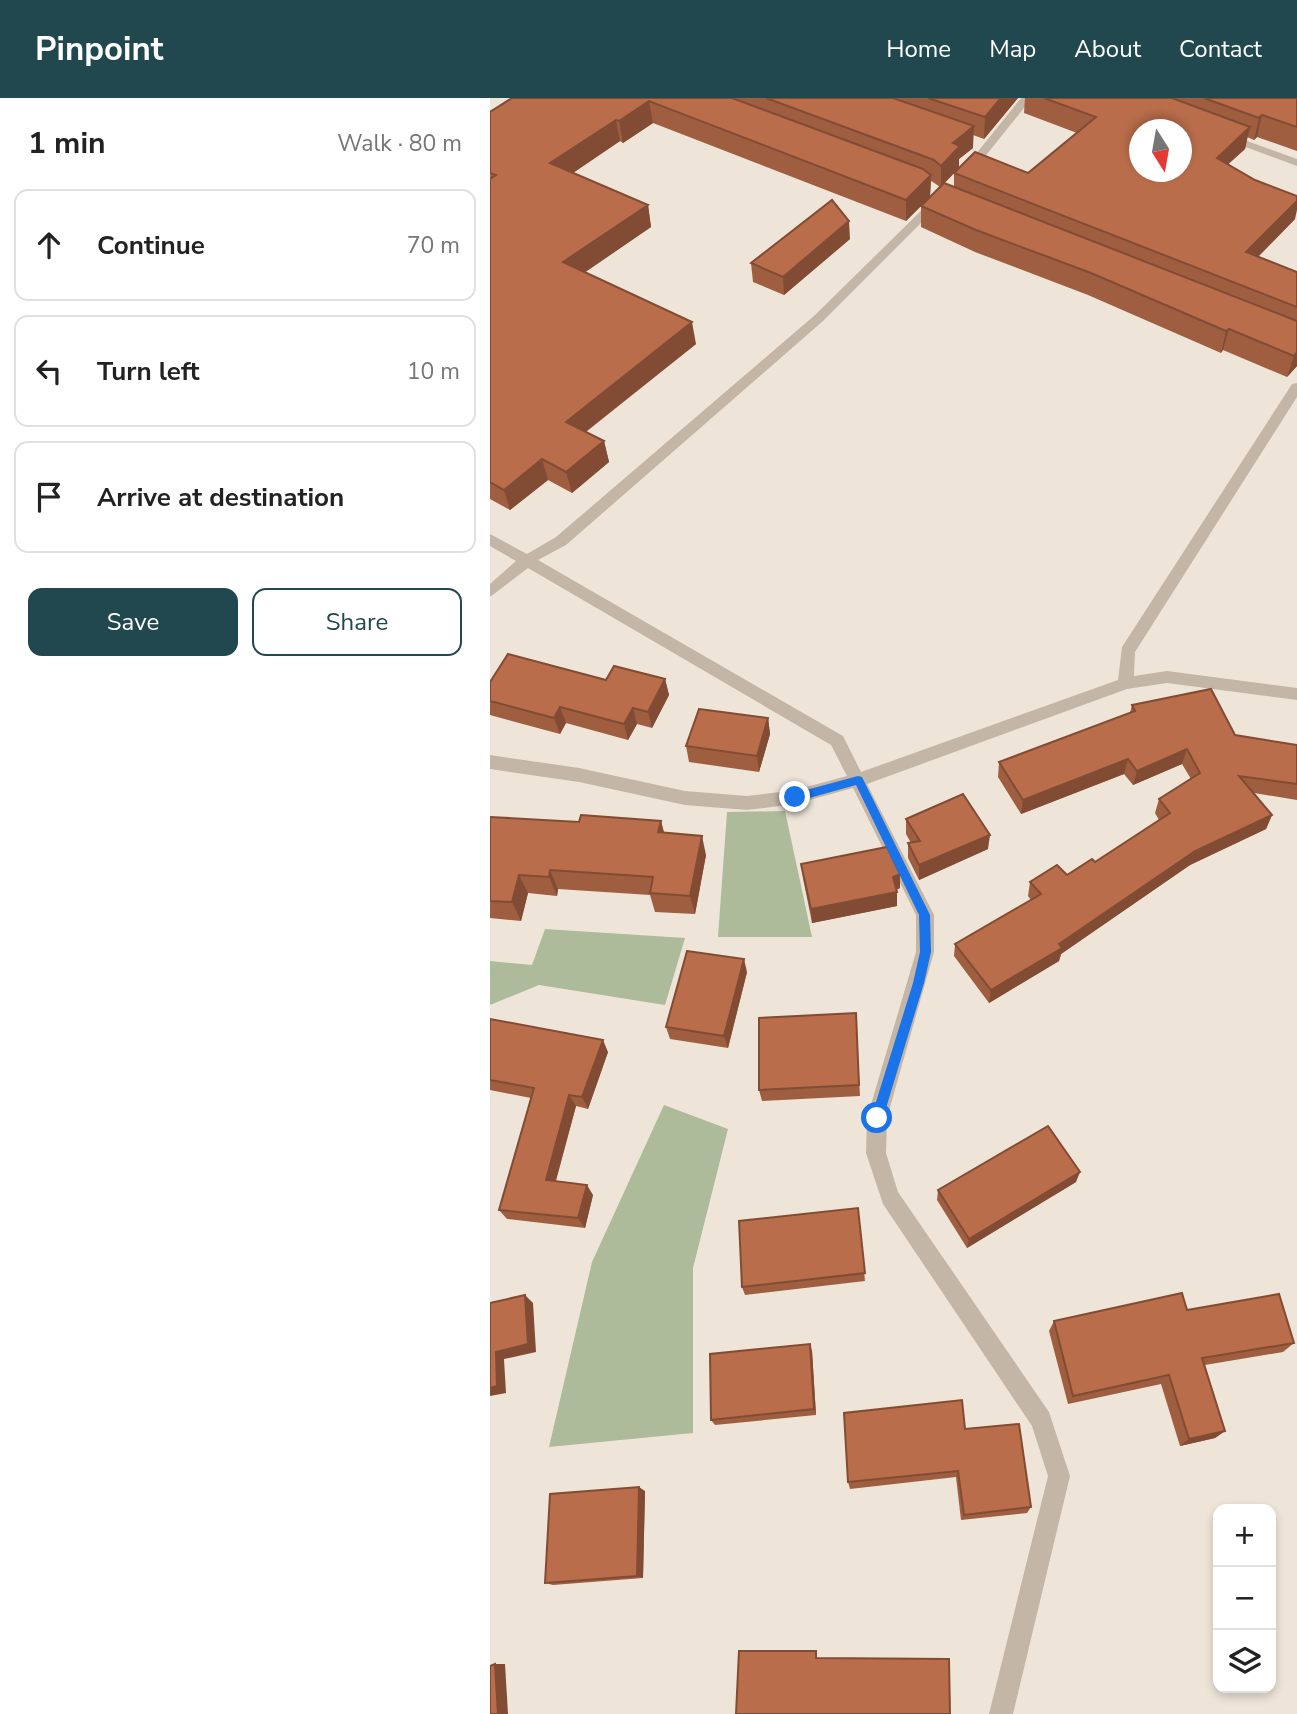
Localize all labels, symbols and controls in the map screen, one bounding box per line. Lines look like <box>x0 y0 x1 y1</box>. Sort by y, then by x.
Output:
text: Pinpoint <box>35 27 163 72</box>
text: Home <box>886 33 951 65</box>
text: Map <box>989 33 1036 65</box>
text: About <box>1074 33 1141 65</box>
text: Contact <box>1179 33 1262 65</box>
north arrow <box>1129 119 1192 182</box>
text: 1 min <box>28 123 106 164</box>
text: Walk · 80 m <box>337 128 462 159</box>
icon: ahead <box>30 226 68 264</box>
text: Continue <box>97 228 205 263</box>
text: 70 m <box>407 230 460 261</box>
icon: left <box>30 352 68 390</box>
text: Turn left <box>97 354 200 389</box>
text: 10 m <box>407 356 460 387</box>
icon: arrive <box>30 478 68 516</box>
text: Arrive at destination <box>97 480 344 515</box>
button: Save <box>28 588 238 656</box>
button: Share <box>252 588 462 656</box>
route end <box>779 781 810 812</box>
route start <box>861 1102 892 1133</box>
map controls <box>1213 1504 1276 1693</box>
button: + <box>1213 1504 1276 1567</box>
button: − <box>1213 1567 1276 1630</box>
button: layers <box>1213 1630 1276 1693</box>

